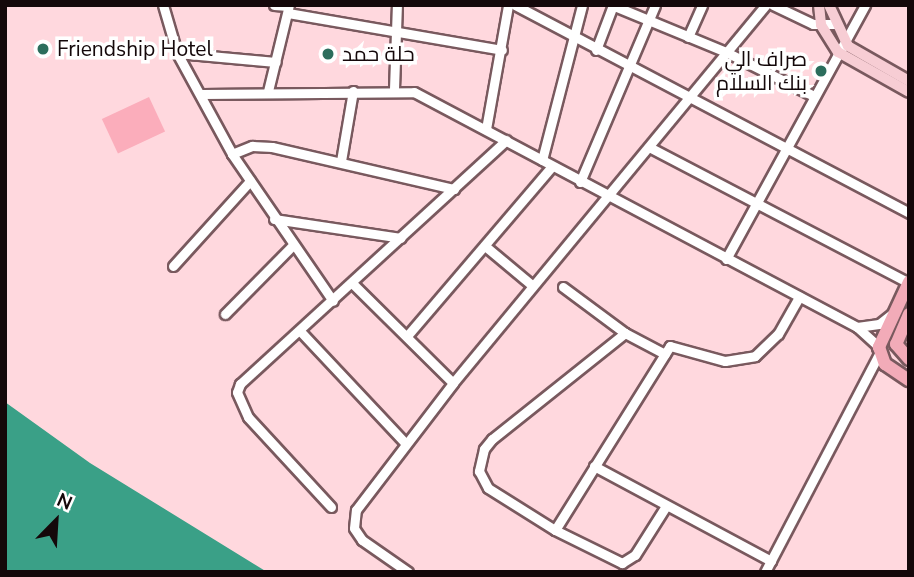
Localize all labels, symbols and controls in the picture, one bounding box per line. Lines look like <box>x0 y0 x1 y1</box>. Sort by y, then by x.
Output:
place label: Friendship Hotel <box>57 36 213 62</box>
marker: Friendship Hotel <box>35 41 51 57</box>
place label: حلة حمد <box>342 41 415 67</box>
marker: حلة حمد <box>320 46 336 62</box>
place label: صراف الي بنك السلام <box>716 46 807 96</box>
marker: صراف الي بنك السلام <box>813 63 829 79</box>
north arrow <box>21 486 91 556</box>
text: N <box>53 487 76 517</box>

